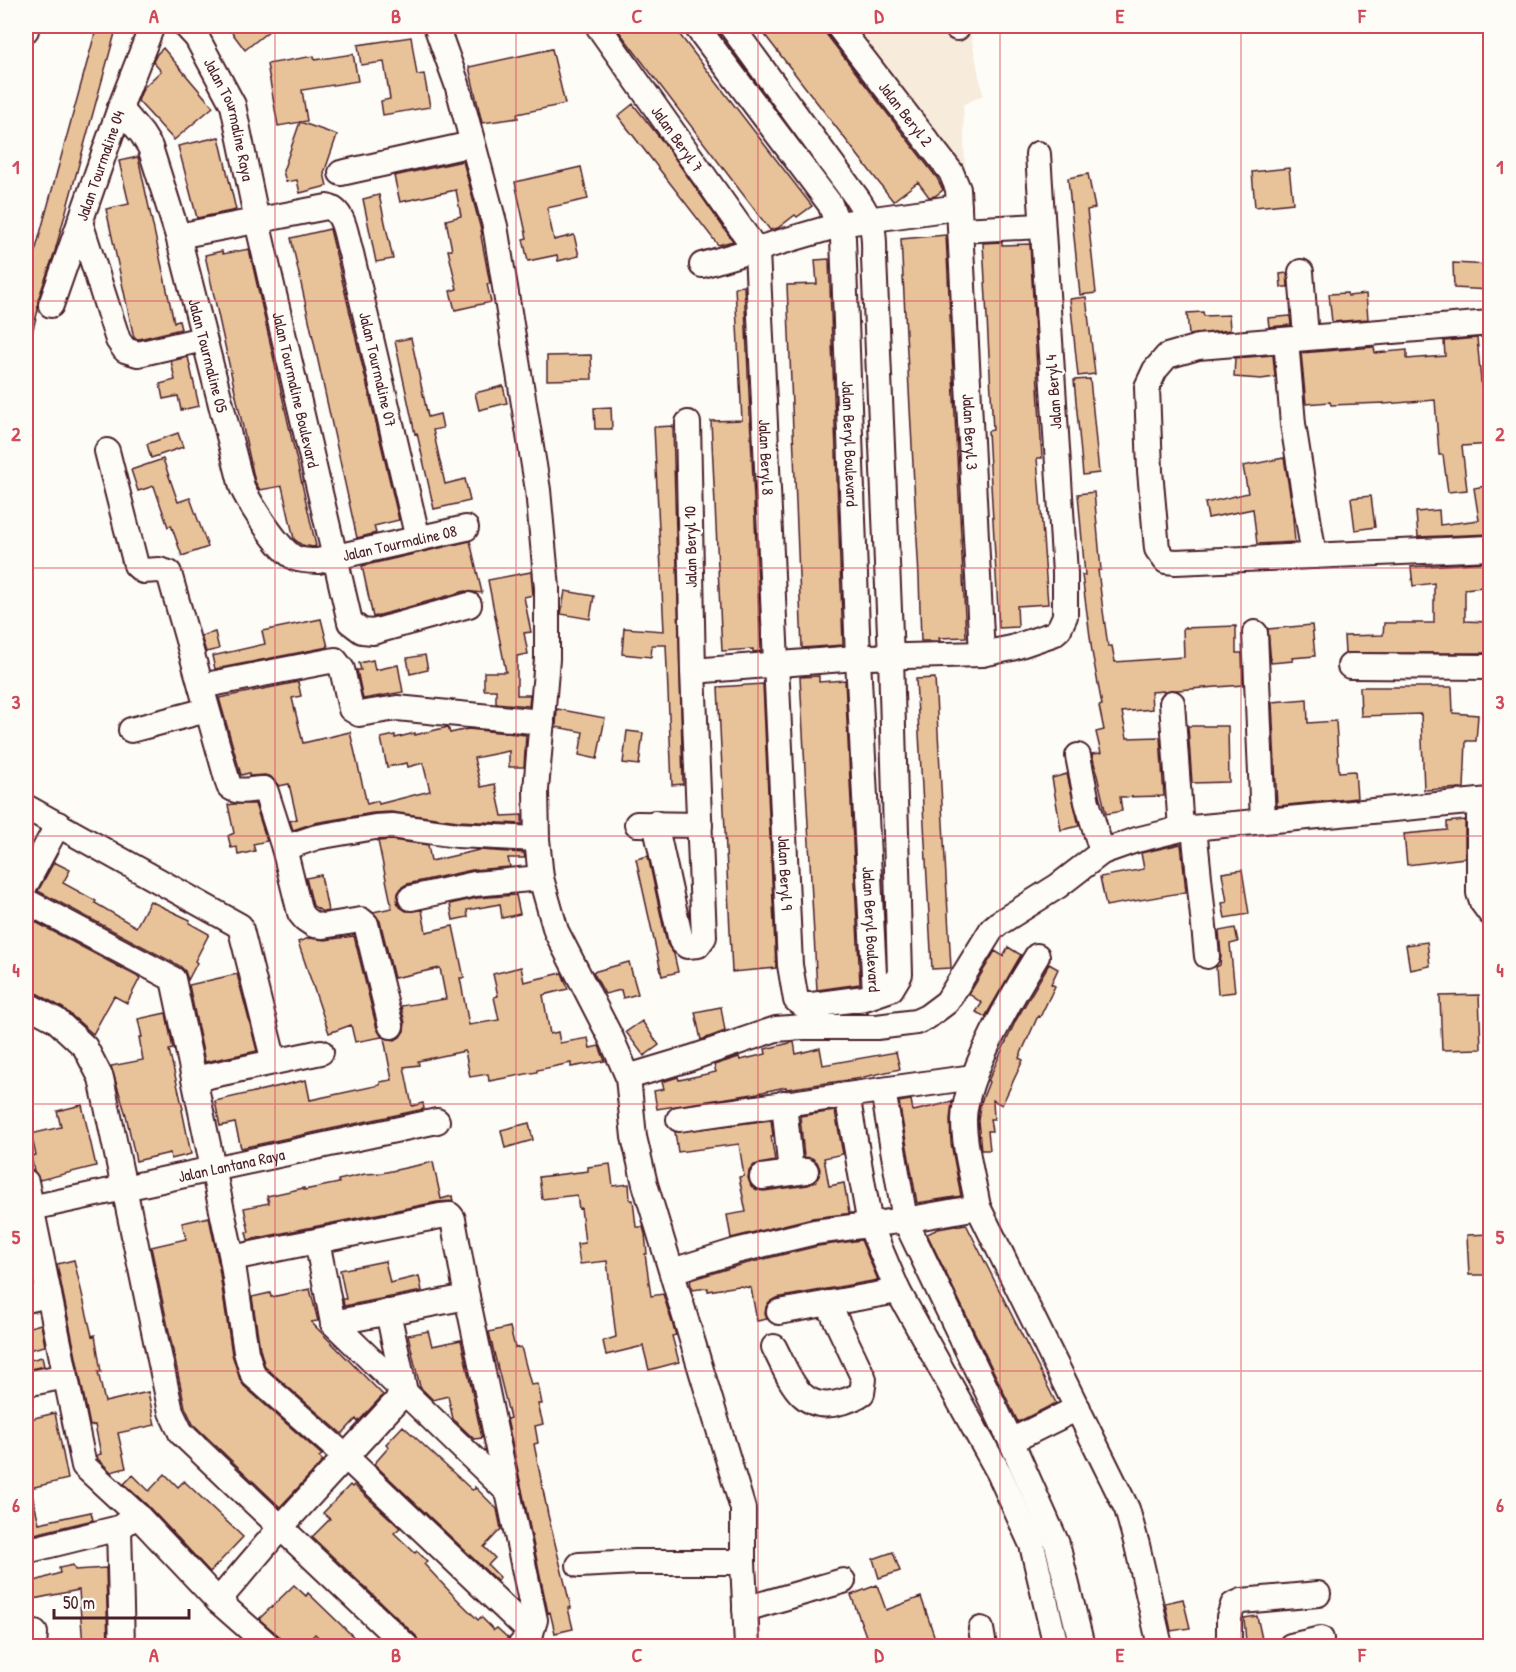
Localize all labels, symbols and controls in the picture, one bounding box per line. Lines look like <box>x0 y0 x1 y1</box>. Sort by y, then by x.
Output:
text: A <box>149 2 159 29</box>
text: B <box>391 2 401 29</box>
text: C <box>632 2 643 29</box>
text: D <box>874 2 884 29</box>
text: E <box>1116 2 1125 29</box>
text: F <box>1357 2 1367 29</box>
street label: Jalan Tourmaline Raya <box>199 54 259 183</box>
street label: Jalan Beryl 2 <box>874 77 938 151</box>
street label: Jalan Beryl 7 <box>646 101 709 177</box>
street label: Jalan Tourmaline 04 <box>70 107 129 224</box>
text: 1 <box>12 153 20 180</box>
text: 1 <box>1496 153 1504 180</box>
street label: Jalan Tourmaline 05 <box>183 296 234 415</box>
street label: Jalan Tourmaline Boulevard <box>267 310 325 470</box>
street label: Jalan Tourmaline 07 <box>354 310 402 429</box>
street label: Jalan Beryl 4 <box>1039 354 1067 430</box>
street label: Jalan Beryl Boulevard <box>837 380 864 507</box>
street label: Jalan Beryl 3 <box>958 393 983 470</box>
street label: Jalan Beryl 8 <box>754 419 779 496</box>
text: 2 <box>11 420 21 447</box>
text: 2 <box>1495 420 1505 447</box>
street label: Jalan Beryl 10 <box>678 506 702 588</box>
street label: Jalan Tourmaline 08 <box>340 519 459 566</box>
text: 3 <box>12 688 21 715</box>
text: 3 <box>1496 688 1505 715</box>
street label: Jalan Beryl 9 <box>773 835 798 911</box>
street label: Jalan Beryl Boulevard <box>858 866 886 993</box>
text: 4 <box>12 956 20 983</box>
text: 4 <box>1496 956 1504 983</box>
street label: Jalan Lantana Raya <box>176 1143 287 1187</box>
text: 5 <box>12 1223 21 1250</box>
text: 5 <box>1496 1223 1505 1250</box>
text: 6 <box>12 1491 20 1518</box>
text: 6 <box>1496 1491 1504 1518</box>
scale bar <box>54 1582 189 1620</box>
text: 50 m <box>63 1590 95 1615</box>
text: A <box>149 1641 159 1668</box>
text: B <box>391 1641 401 1668</box>
text: C <box>632 1641 643 1668</box>
text: D <box>874 1641 884 1668</box>
text: E <box>1116 1641 1125 1668</box>
text: F <box>1357 1641 1367 1668</box>

